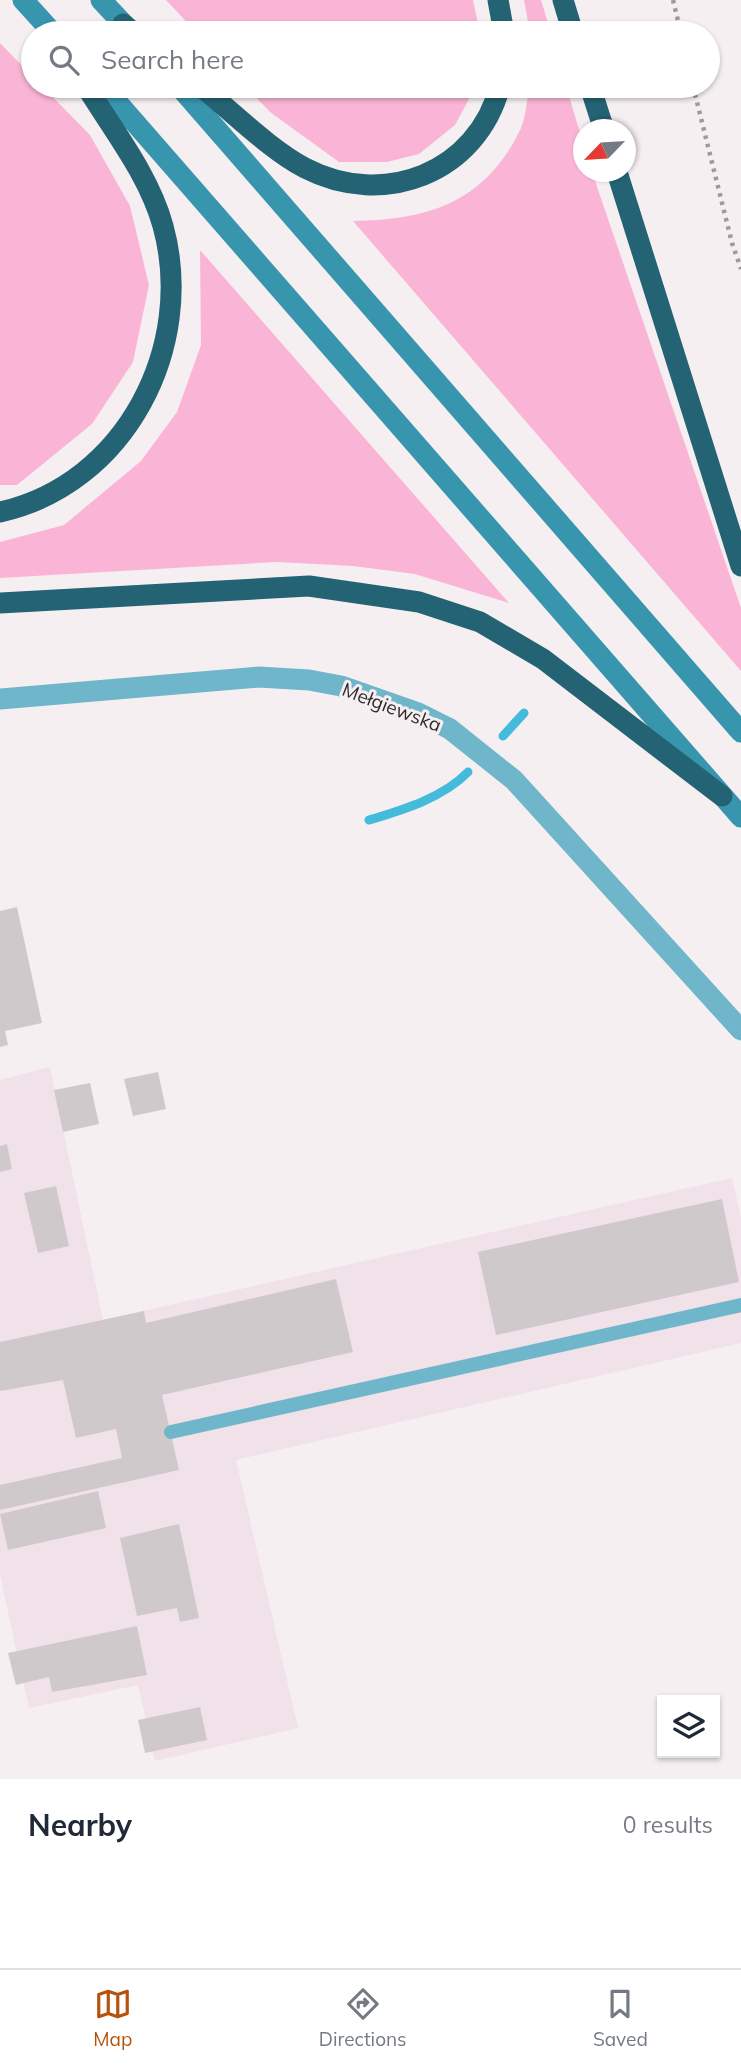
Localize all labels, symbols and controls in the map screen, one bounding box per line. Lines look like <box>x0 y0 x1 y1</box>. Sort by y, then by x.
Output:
search box <box>21 21 720 98</box>
icon: search <box>45 41 83 79</box>
text: Search here <box>101 43 244 76</box>
north arrow <box>573 119 636 182</box>
street label: Mełgiewska <box>339 677 445 737</box>
map controls <box>657 1695 720 1758</box>
button: layers <box>657 1695 720 1758</box>
text: Nearby <box>28 1806 132 1844</box>
text: 0 results <box>623 1810 713 1839</box>
tab: Map <box>93 1985 132 2051</box>
tab: Directions <box>319 1985 407 2051</box>
tab: Saved <box>593 1985 648 2051</box>

